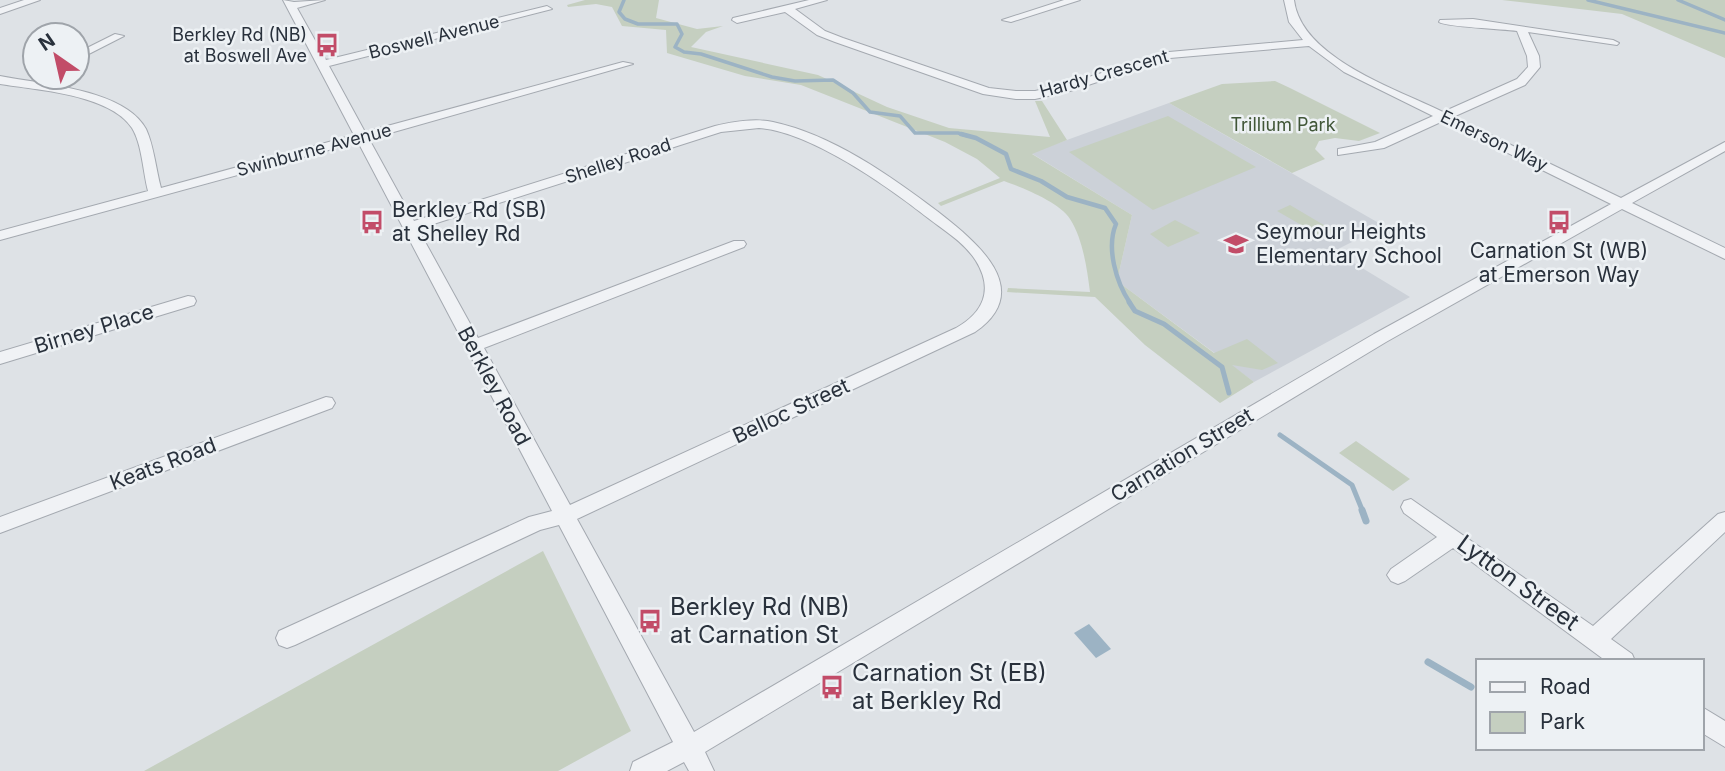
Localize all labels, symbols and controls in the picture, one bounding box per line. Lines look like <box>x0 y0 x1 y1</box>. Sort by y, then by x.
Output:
street label: Boswell Avenue <box>366 10 501 63</box>
north arrow <box>21 21 91 91</box>
place label: Berkley Rd (NB) at Boswell Ave <box>172 24 307 66</box>
text: N <box>34 29 59 56</box>
bus stop icon: Berkley Rd (NB) at Boswell Ave <box>313 31 341 59</box>
street label: Hardy Crescent <box>1037 45 1171 102</box>
street label: Emerson Way <box>1437 106 1551 176</box>
park label: Trillium Park <box>1230 114 1336 135</box>
street label: Swinburne Avenue <box>234 119 394 180</box>
street label: Shelley Road <box>562 134 673 188</box>
place label: Berkley Rd (SB) at Shelley Rd <box>392 197 547 246</box>
bus stop icon: Berkley Rd (SB) at Shelley Rd <box>358 208 386 236</box>
bus stop icon: Carnation St (WB) at Emerson Way <box>1545 208 1573 236</box>
place label: Seymour Heights Elementary School <box>1256 219 1442 268</box>
school or university icon: Seymour Heights Elementary School <box>1222 230 1250 258</box>
place label: Carnation St (WB) at Emerson Way <box>1470 238 1648 287</box>
street label: Birney Place <box>31 299 157 359</box>
street label: Berkley Road <box>453 322 536 449</box>
street label: Belloc Street <box>728 373 853 448</box>
street label: Carnation Street <box>1106 402 1258 507</box>
street label: Keats Road <box>106 432 220 495</box>
street label: Lytton Street <box>1452 529 1585 637</box>
place label: Berkley Rd (NB) at Carnation St <box>670 592 850 649</box>
bus stop icon: Berkley Rd (NB) at Carnation St <box>636 607 664 635</box>
place label: Carnation St (EB) at Berkley Rd <box>852 658 1047 715</box>
legend <box>1476 659 1704 750</box>
bus stop icon: Carnation St (EB) at Berkley Rd <box>818 673 846 701</box>
text: Road <box>1540 674 1591 699</box>
text: Park <box>1540 709 1585 734</box>

